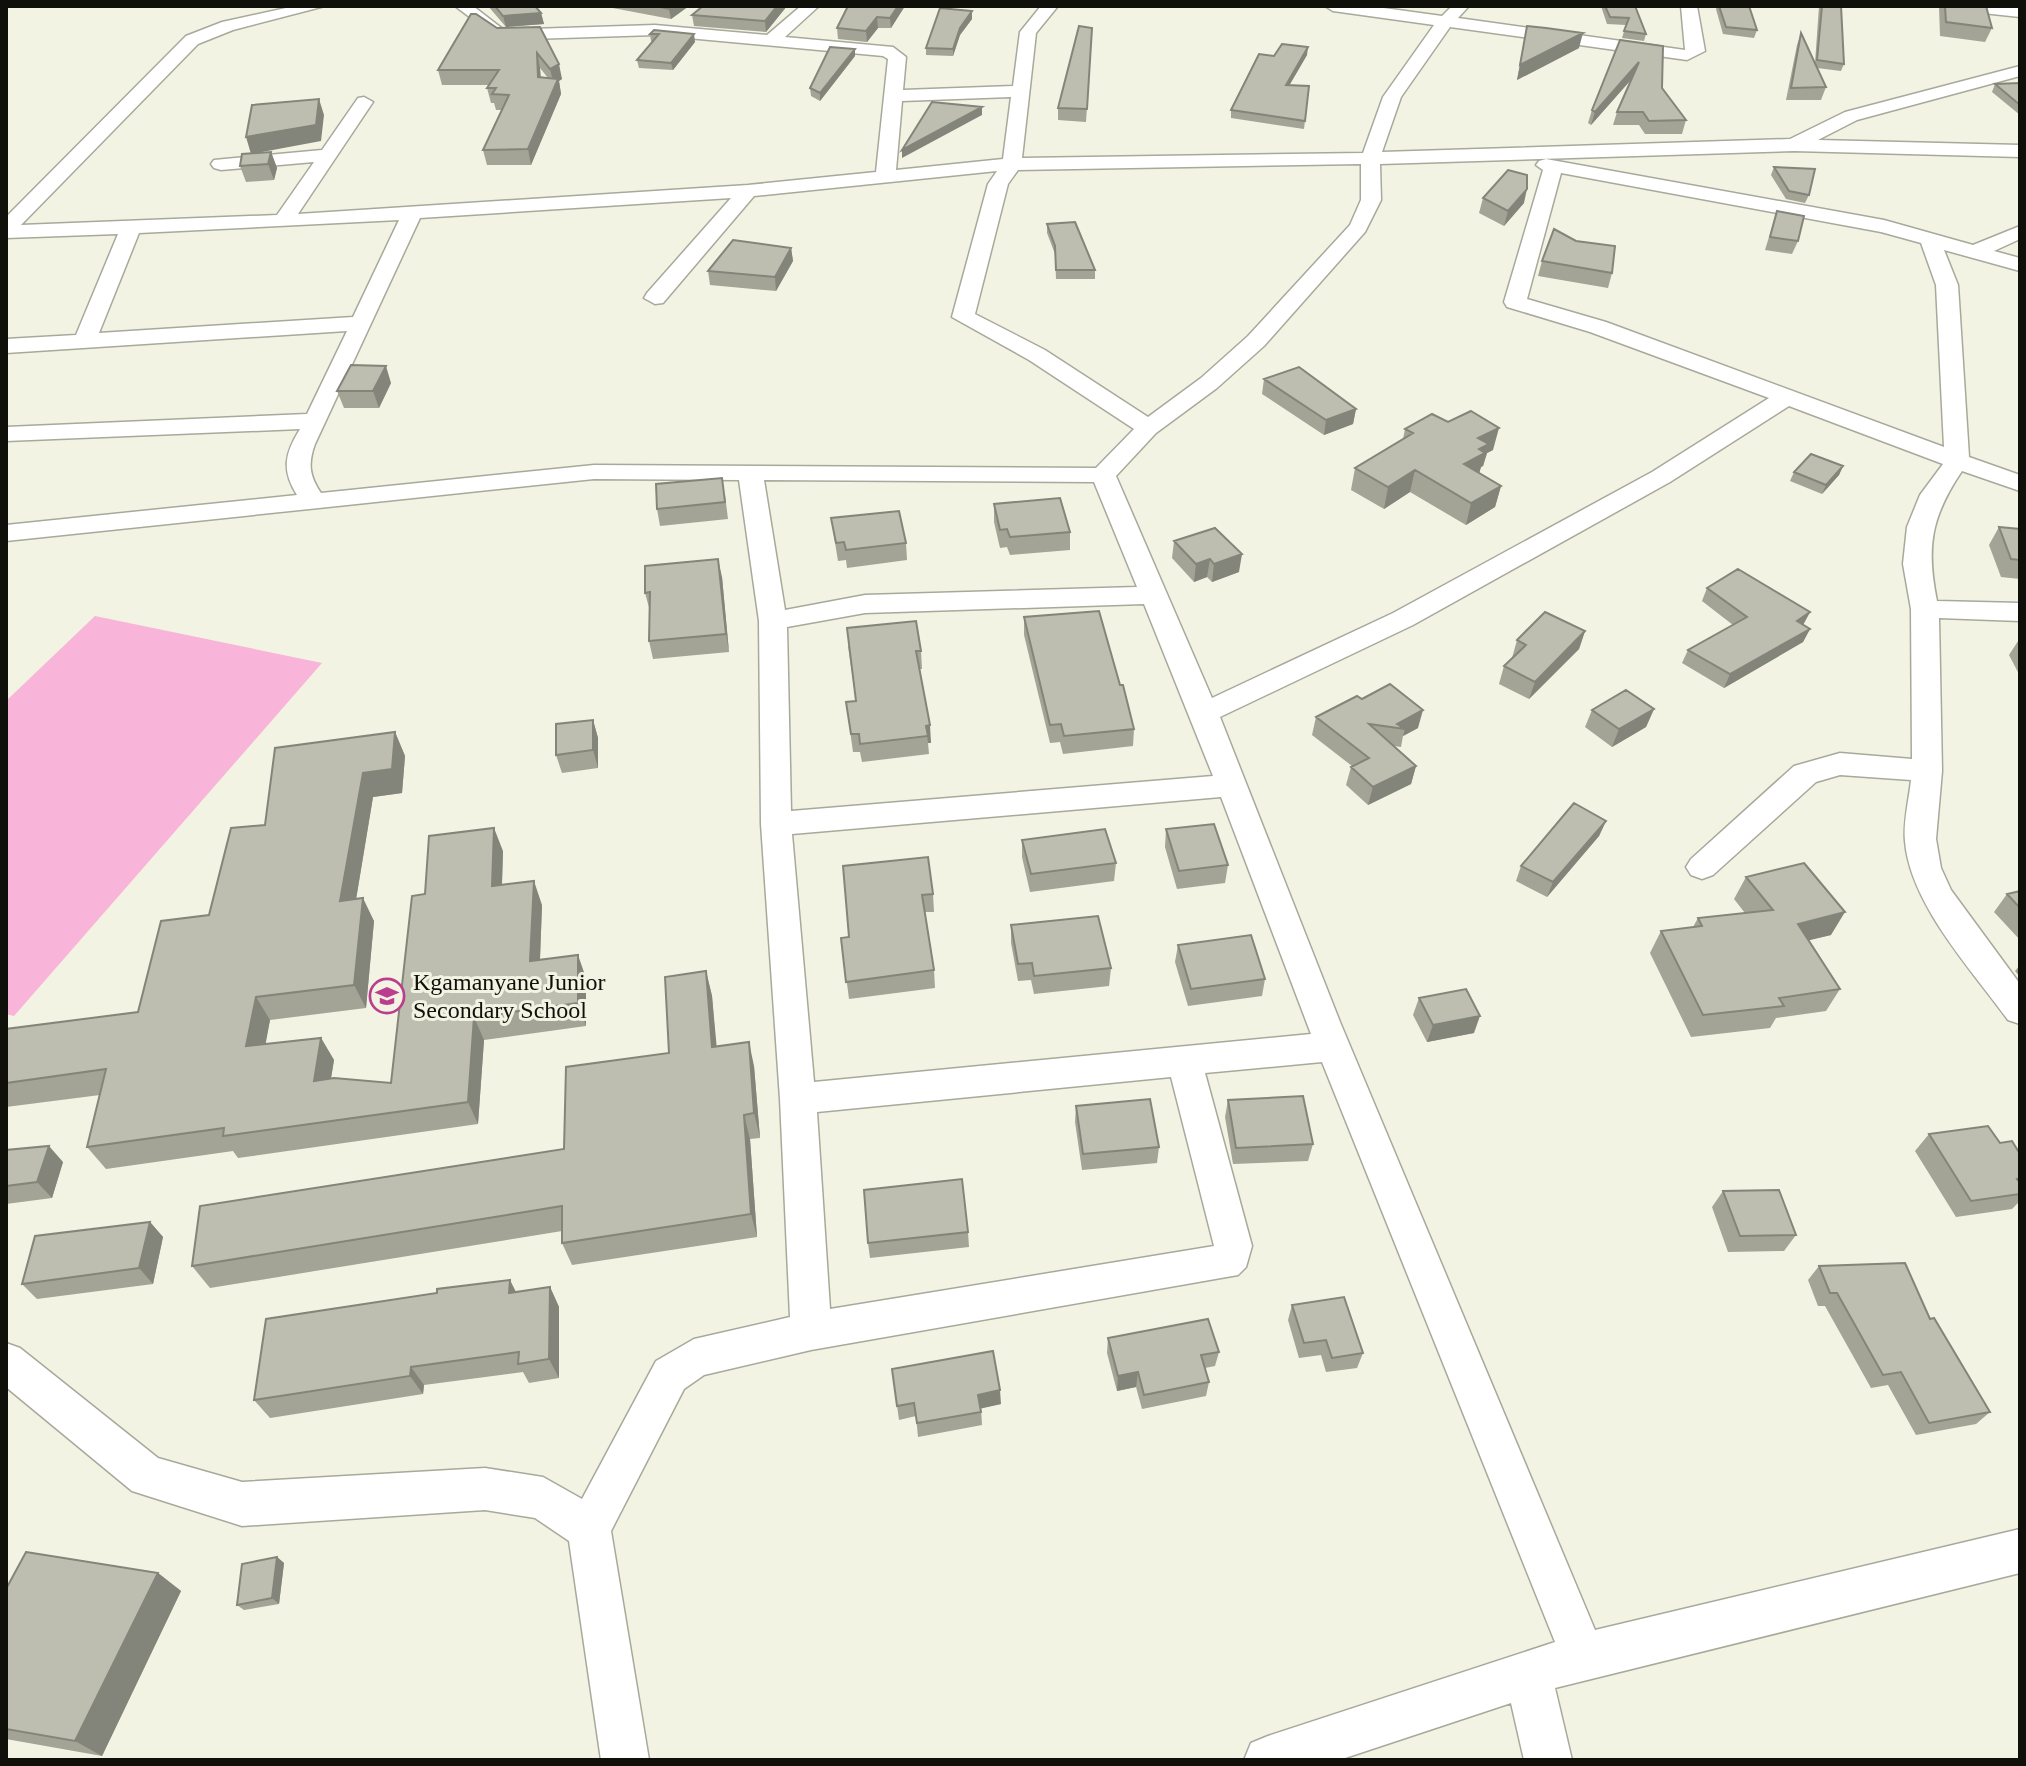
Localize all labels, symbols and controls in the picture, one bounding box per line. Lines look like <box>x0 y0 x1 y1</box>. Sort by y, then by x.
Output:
place label: Kgamanyane Junior Secondary School <box>413 969 606 1023</box>
school or university icon: Kgamanyane Junior Secondary School <box>368 977 406 1015</box>

